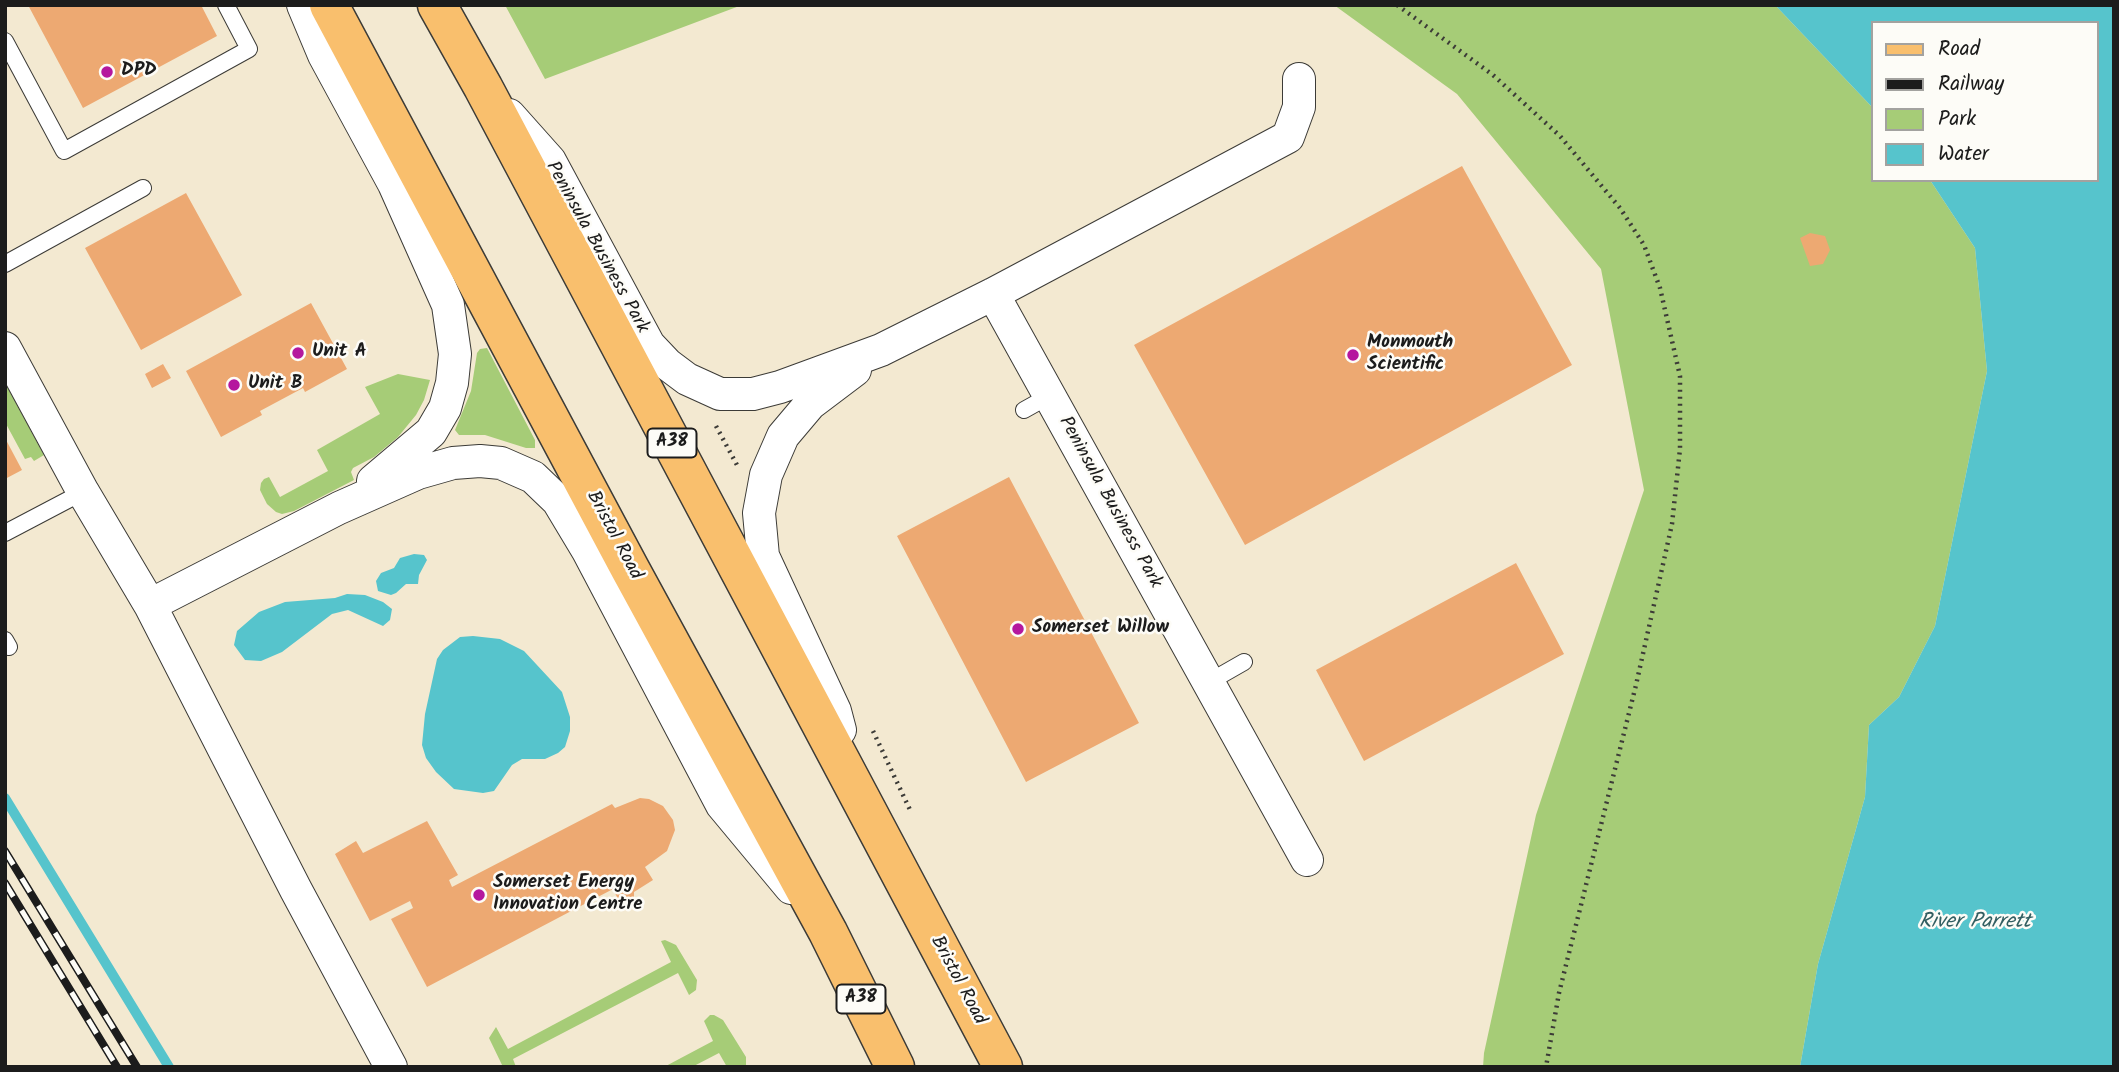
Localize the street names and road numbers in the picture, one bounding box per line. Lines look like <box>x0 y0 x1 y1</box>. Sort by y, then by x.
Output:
street label: Peninsula Business Park <box>539 158 653 338</box>
street label: Peninsula Business Park <box>1052 413 1166 593</box>
road number: A38 <box>648 428 696 458</box>
street label: Bristol Road <box>580 488 646 584</box>
street label: Bristol Road <box>924 933 990 1029</box>
road number: A38 <box>836 984 886 1014</box>

